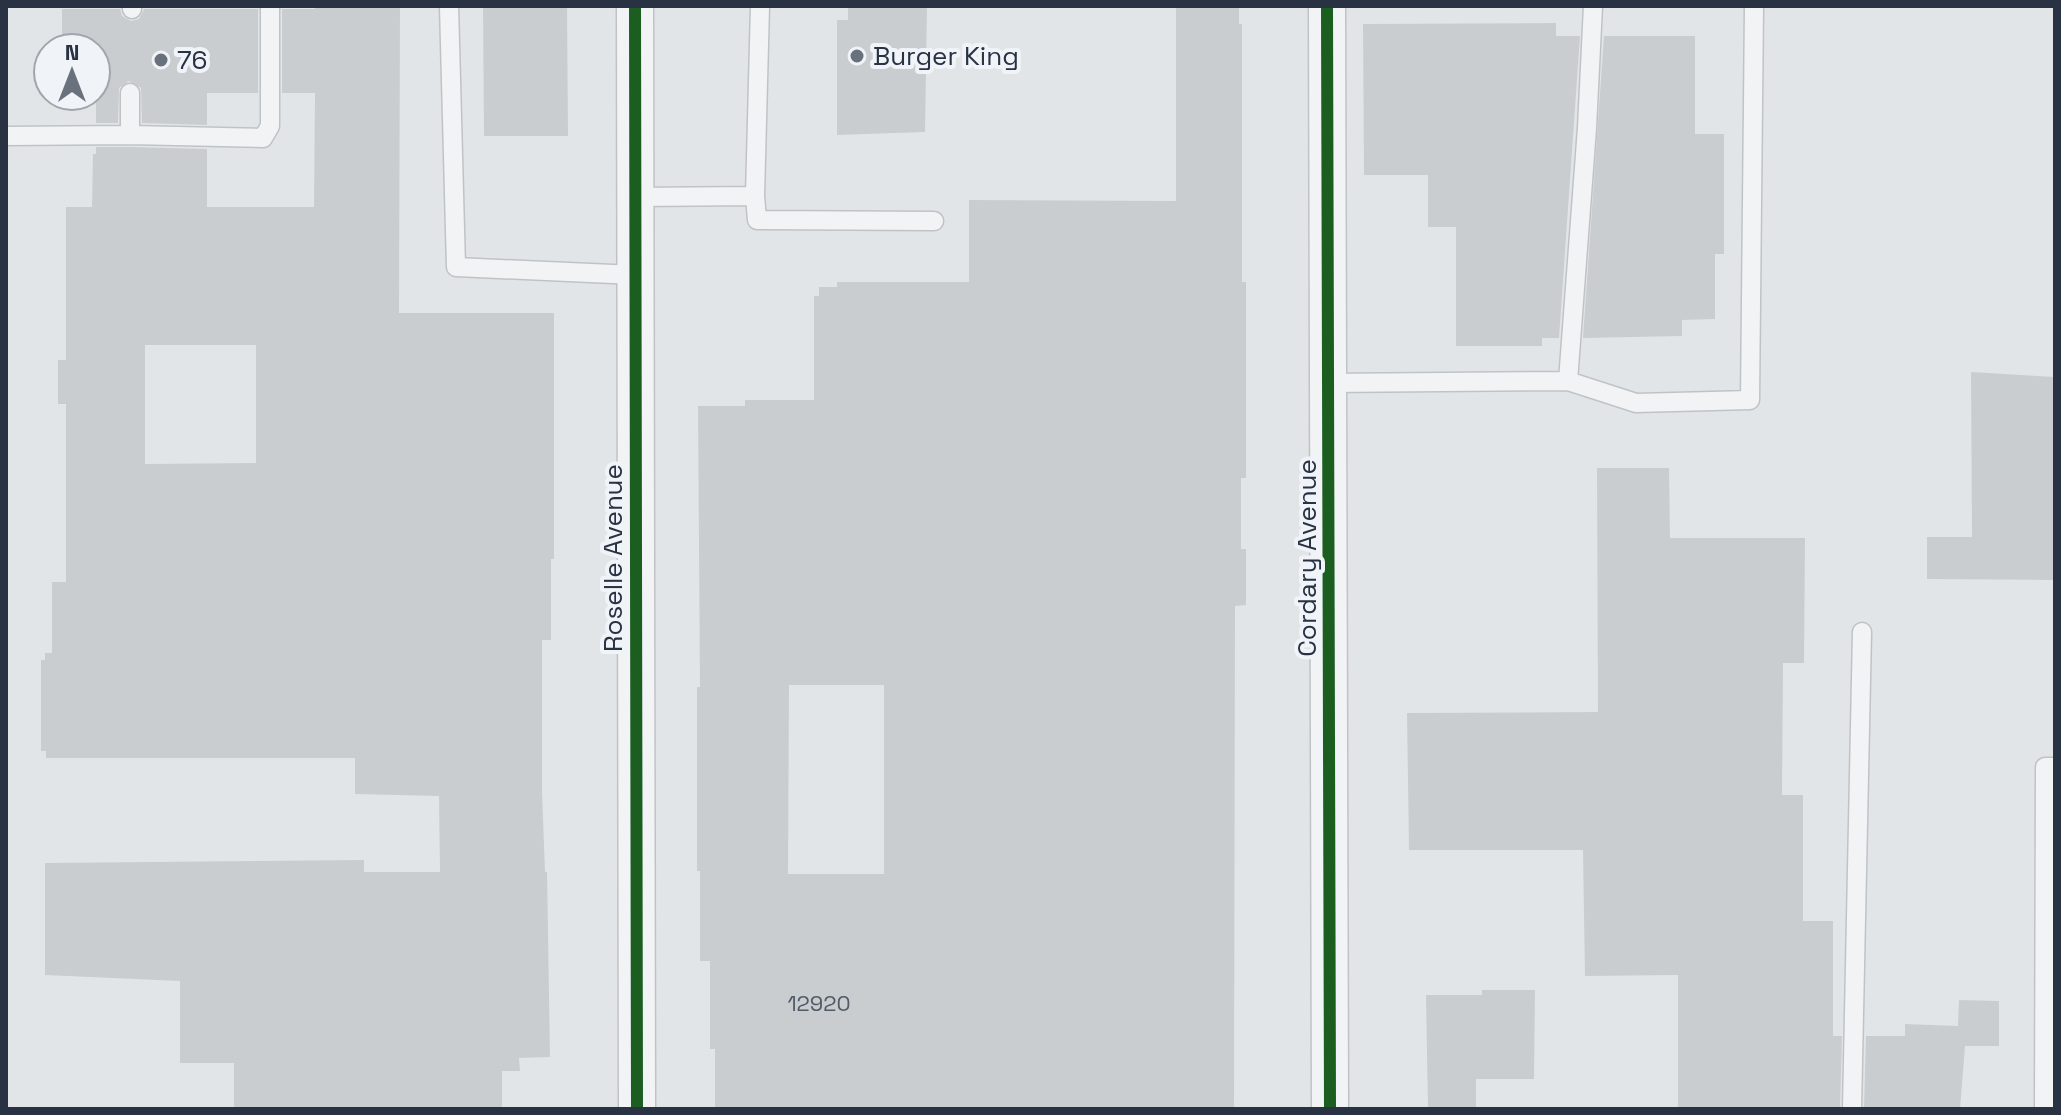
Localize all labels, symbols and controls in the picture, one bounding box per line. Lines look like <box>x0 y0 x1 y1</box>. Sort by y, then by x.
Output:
north arrow <box>32 32 112 112</box>
text: N <box>65 38 79 66</box>
place label: Burger King <box>873 39 1019 73</box>
place label: 76 <box>177 43 207 77</box>
marker: Burger King <box>848 47 866 65</box>
marker: 76 <box>152 51 170 69</box>
street label: Cordary Avenue <box>1290 459 1324 657</box>
street label: Roselle Avenue <box>596 464 630 652</box>
house number: 12920 <box>787 989 851 1017</box>

